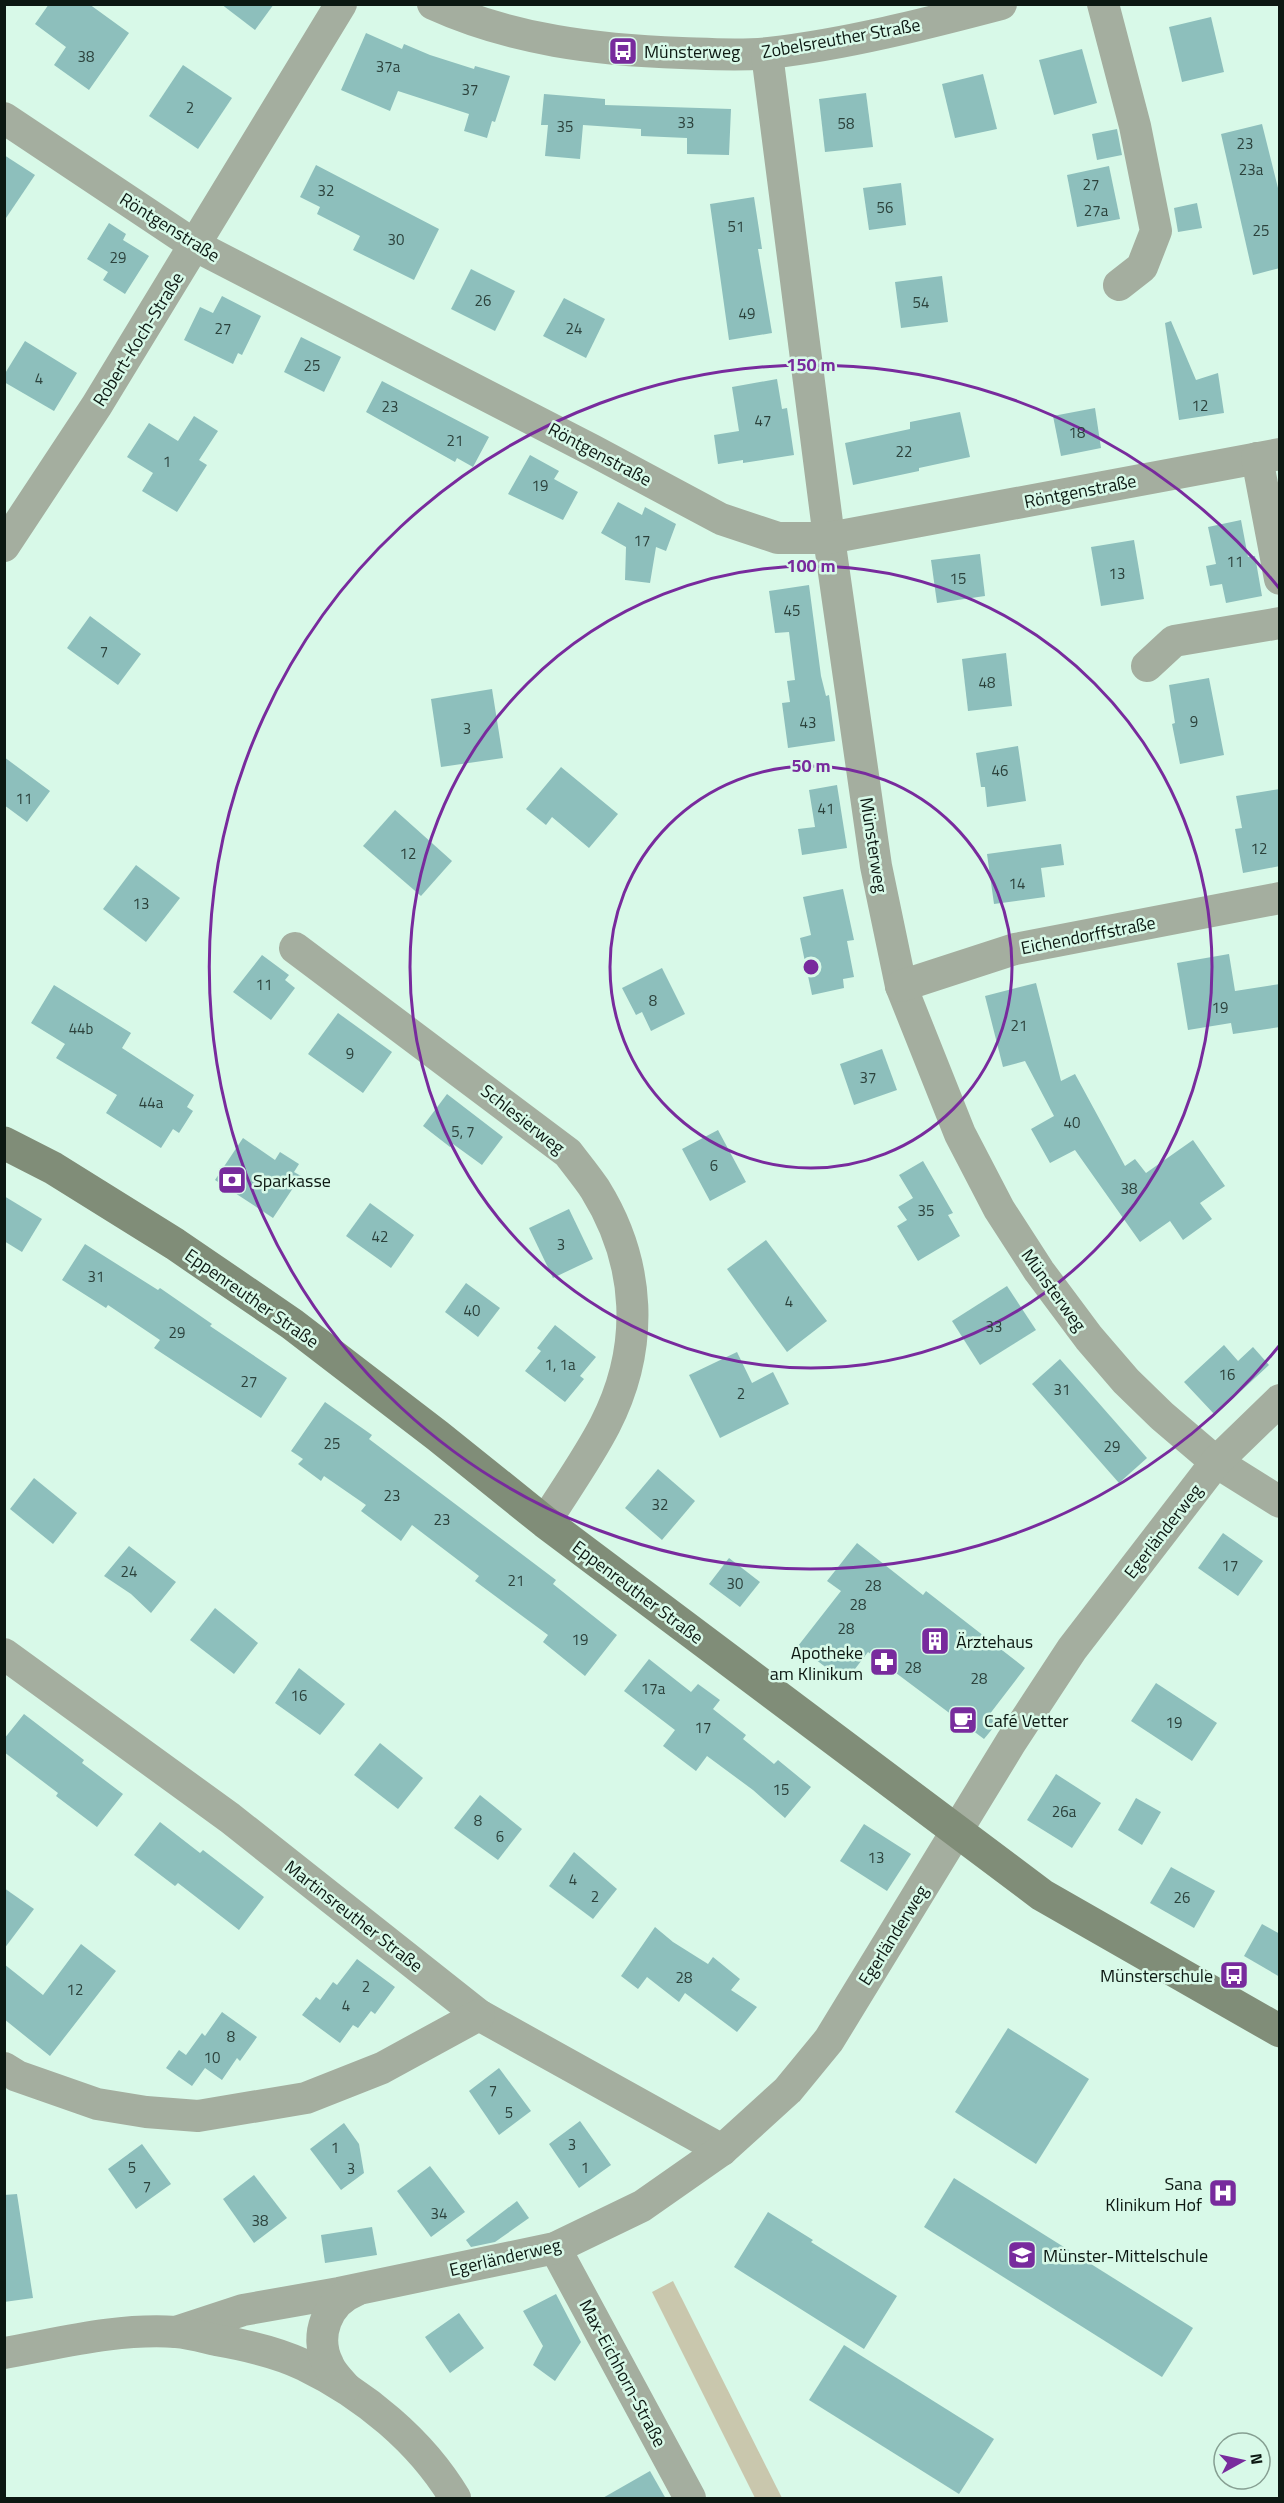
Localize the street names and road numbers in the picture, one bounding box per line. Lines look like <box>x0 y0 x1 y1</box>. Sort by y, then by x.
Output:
street label: Zobelsreuther Straße <box>760 11 922 65</box>
street label: Röntgenstraße <box>115 185 225 269</box>
street label: Robert-Koch-Straße <box>86 267 190 411</box>
street label: Röntgenstraße <box>543 415 657 493</box>
street label: Röntgenstraße <box>1022 467 1138 515</box>
street label: Münsterweg <box>853 795 895 895</box>
street label: Eichendorffstraße <box>1018 909 1158 961</box>
street label: Schlesierweg <box>475 1078 571 1160</box>
street label: Eppenreuther Straße <box>179 1242 325 1354</box>
street label: Münsterweg <box>1015 1243 1093 1337</box>
street label: Egerländerweg <box>1117 1478 1209 1584</box>
street label: Eppenreuther Straße <box>567 1534 709 1650</box>
street label: Martinsreuther Straße <box>279 1853 429 1979</box>
street label: Egerländerweg <box>851 1880 935 1990</box>
street label: Egerländerweg <box>446 2231 564 2283</box>
street label: Max-Eichhorn-Straße <box>573 2294 673 2452</box>

